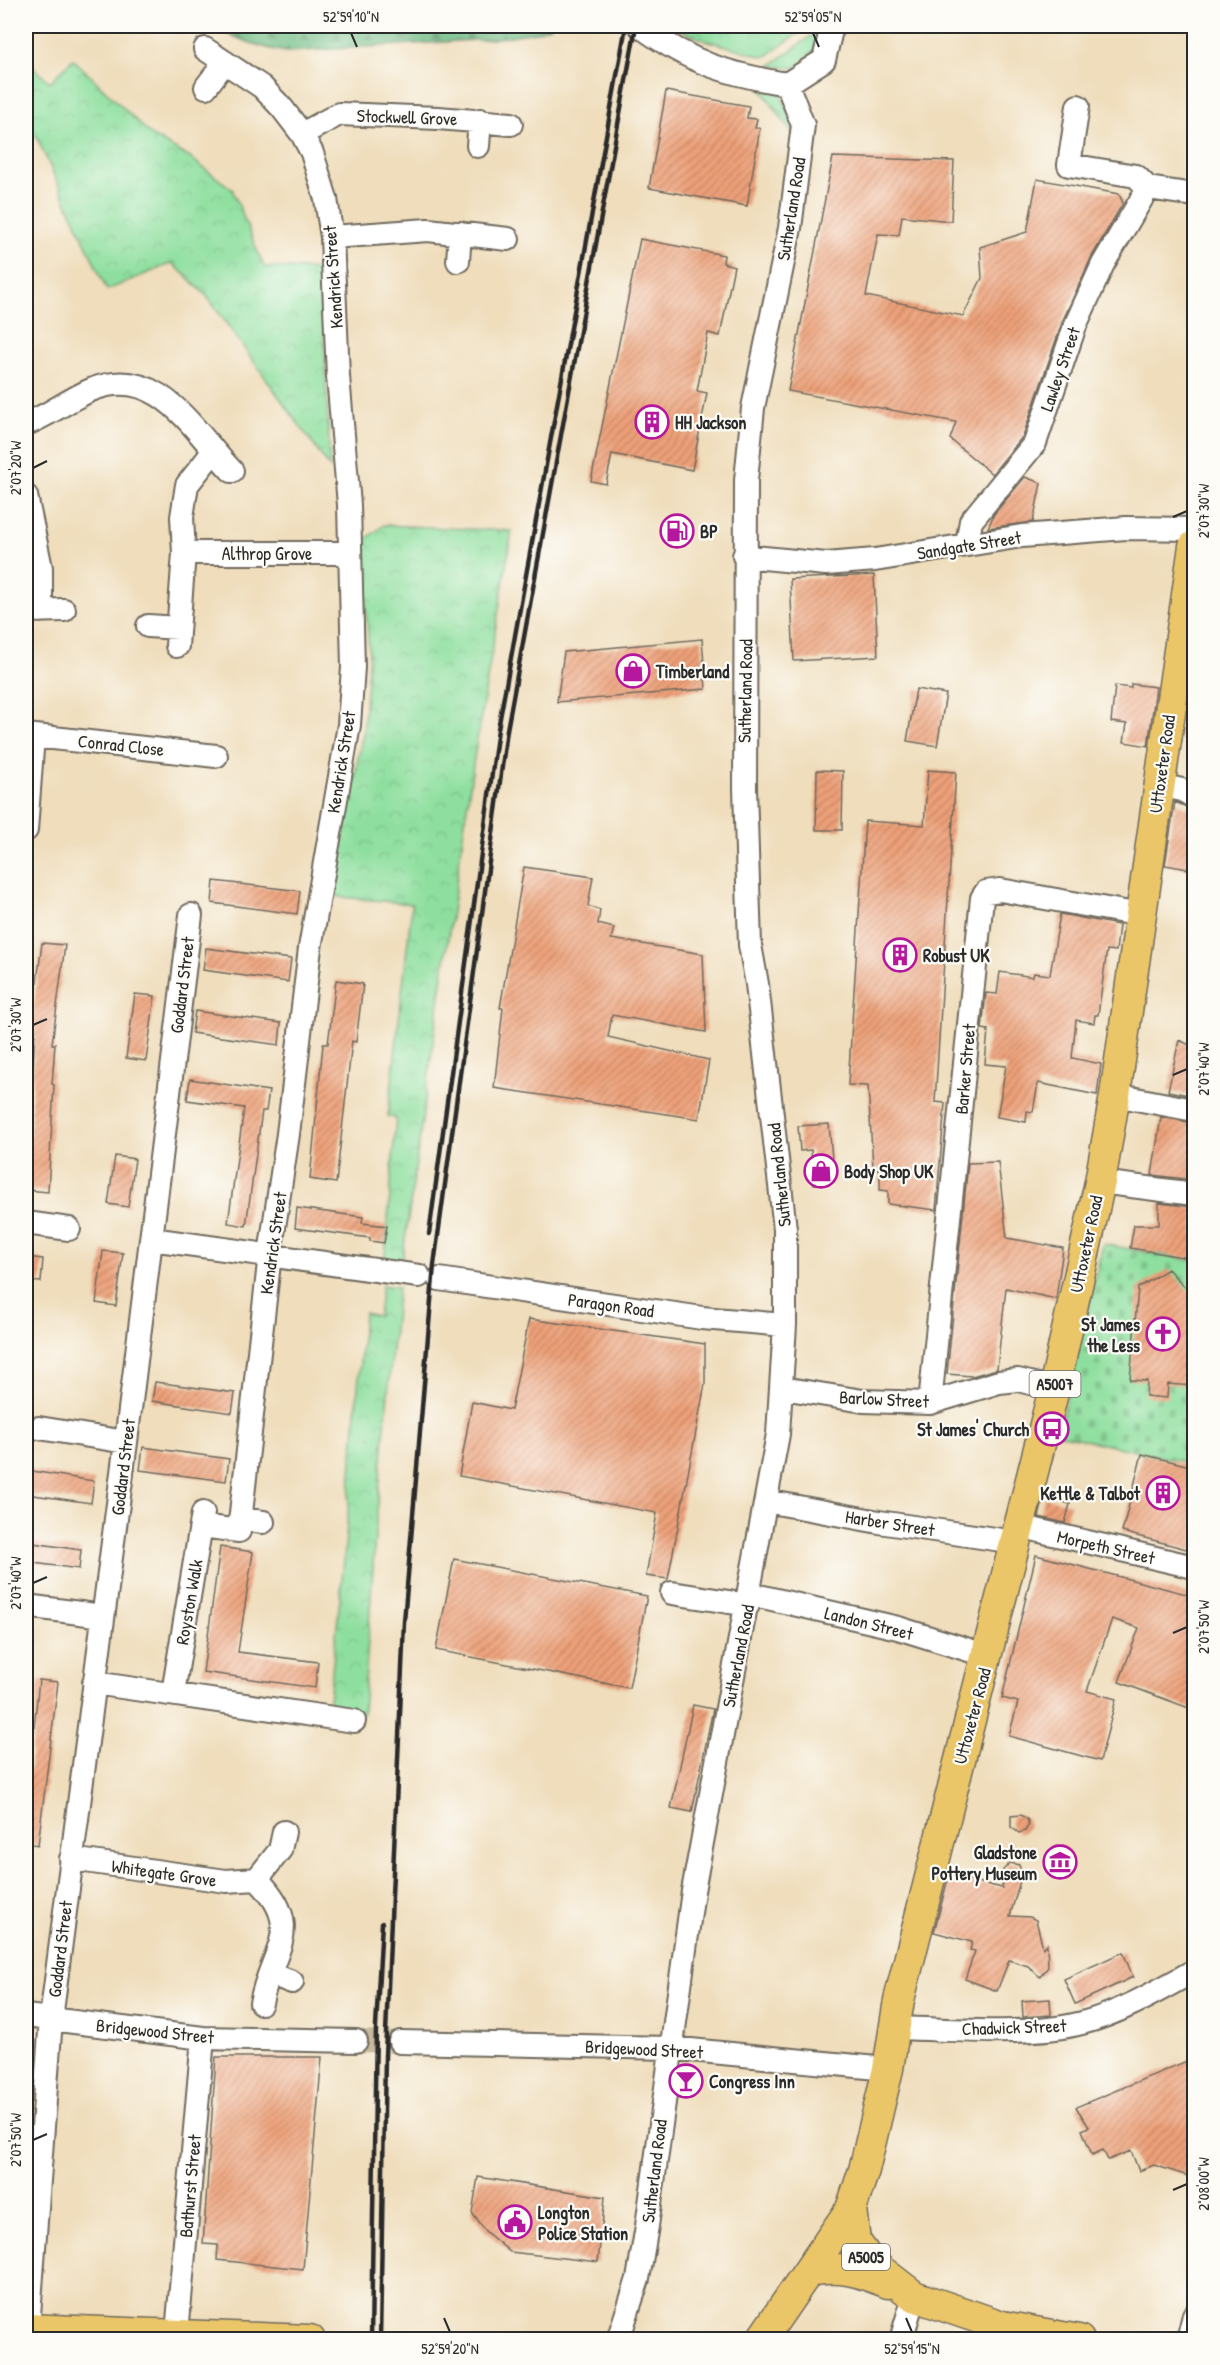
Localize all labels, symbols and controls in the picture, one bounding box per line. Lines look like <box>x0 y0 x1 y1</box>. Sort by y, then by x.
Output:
text: 52°59'10"N <box>323 6 379 27</box>
text: 52°59'05"N <box>785 6 841 27</box>
street label: Stockwell Grove <box>356 103 458 131</box>
street label: Sutherland Road <box>771 156 811 262</box>
street label: Kendrick Street <box>317 224 349 329</box>
street label: Lawley Street <box>1034 323 1086 415</box>
building icon: HH Jackson <box>634 404 670 440</box>
place label: HH Jackson <box>675 410 746 435</box>
text: 2°07'20"W <box>5 440 26 495</box>
text: 2°07'30"W <box>1193 483 1214 538</box>
fuel station icon: BP <box>659 513 695 549</box>
place label: BP <box>700 519 718 544</box>
street label: Sandgate Street <box>915 524 1024 566</box>
street label: Althrop Grove <box>222 541 312 566</box>
street label: Sutherland Road <box>732 639 758 743</box>
shop icon: Timberland <box>615 653 651 689</box>
place label: Timberland <box>655 659 729 684</box>
street label: Kendrick Street <box>321 708 362 815</box>
street label: Uttoxeter Road <box>1143 713 1181 815</box>
street label: Conrad Close <box>77 728 165 762</box>
street label: Goddard Street <box>164 935 200 1035</box>
building icon: Robust UK <box>882 937 918 973</box>
place label: Robust UK <box>923 943 990 968</box>
text: 2°07'30"W <box>5 997 26 1052</box>
street label: Barker Street <box>949 1022 981 1115</box>
text: 2°07'40"W <box>1193 1042 1214 1096</box>
street label: Sutherland Road <box>761 1122 797 1228</box>
shop icon: Body Shop UK <box>803 1153 839 1189</box>
place label: Body Shop UK <box>844 1159 934 1185</box>
street label: Kendrick Street <box>253 1189 293 1296</box>
street label: Uttoxeter Road <box>1064 1193 1108 1295</box>
street label: Paragon Road <box>566 1287 656 1323</box>
place label: St James the Less <box>1081 1312 1140 1358</box>
church icon: St James the Less <box>1145 1316 1181 1352</box>
road number: A5007 <box>1030 1371 1080 1397</box>
street label: Barlow Street <box>839 1384 930 1414</box>
bus stop icon: St James' Church <box>1034 1411 1070 1447</box>
street label: Goddard Street <box>105 1417 141 1517</box>
place label: St James' Church <box>917 1417 1029 1442</box>
building icon: Kettle & Talbot <box>1145 1475 1181 1511</box>
place label: Kettle & Talbot <box>1040 1481 1141 1506</box>
street label: Harber Street <box>844 1504 937 1543</box>
street label: Morpeth Street <box>1055 1524 1158 1571</box>
text: 2°07'40"W <box>5 1556 26 1610</box>
street label: Royston Walk <box>169 1557 209 1647</box>
text: 2°07'50"W <box>1193 1599 1214 1654</box>
street label: Landon Street <box>822 1600 917 1646</box>
street label: Sutherland Road <box>716 1603 760 1709</box>
street label: Uttoxeter Road <box>947 1665 997 1767</box>
place label: Gladstone Pottery Museum <box>931 1840 1038 1887</box>
museum icon: Gladstone Pottery Museum <box>1042 1844 1078 1880</box>
street label: Whitegate Grove <box>110 1853 218 1893</box>
street label: Goddard Street <box>42 1899 78 1999</box>
street label: Bridgewood Street <box>95 2012 216 2050</box>
street label: Chadwick Street <box>961 2013 1067 2041</box>
street label: Bridgewood Street <box>584 2033 704 2065</box>
bar icon: Congress Inn <box>668 2063 704 2099</box>
place label: Congress Inn <box>709 2069 795 2095</box>
text: 2°07'50"W <box>5 2112 26 2167</box>
street label: Sutherland Road <box>635 2118 673 2224</box>
street label: Bathurst Street <box>173 2133 207 2239</box>
text: 2°08'00"W <box>1193 2157 1214 2211</box>
place label: Longton Police Station <box>538 2200 628 2246</box>
public building icon: Longton Police Station <box>497 2204 533 2240</box>
road number: A5005 <box>842 2244 890 2270</box>
text: 52°59'20"N <box>421 2338 479 2359</box>
text: 52°59'15"N <box>884 2338 940 2359</box>

